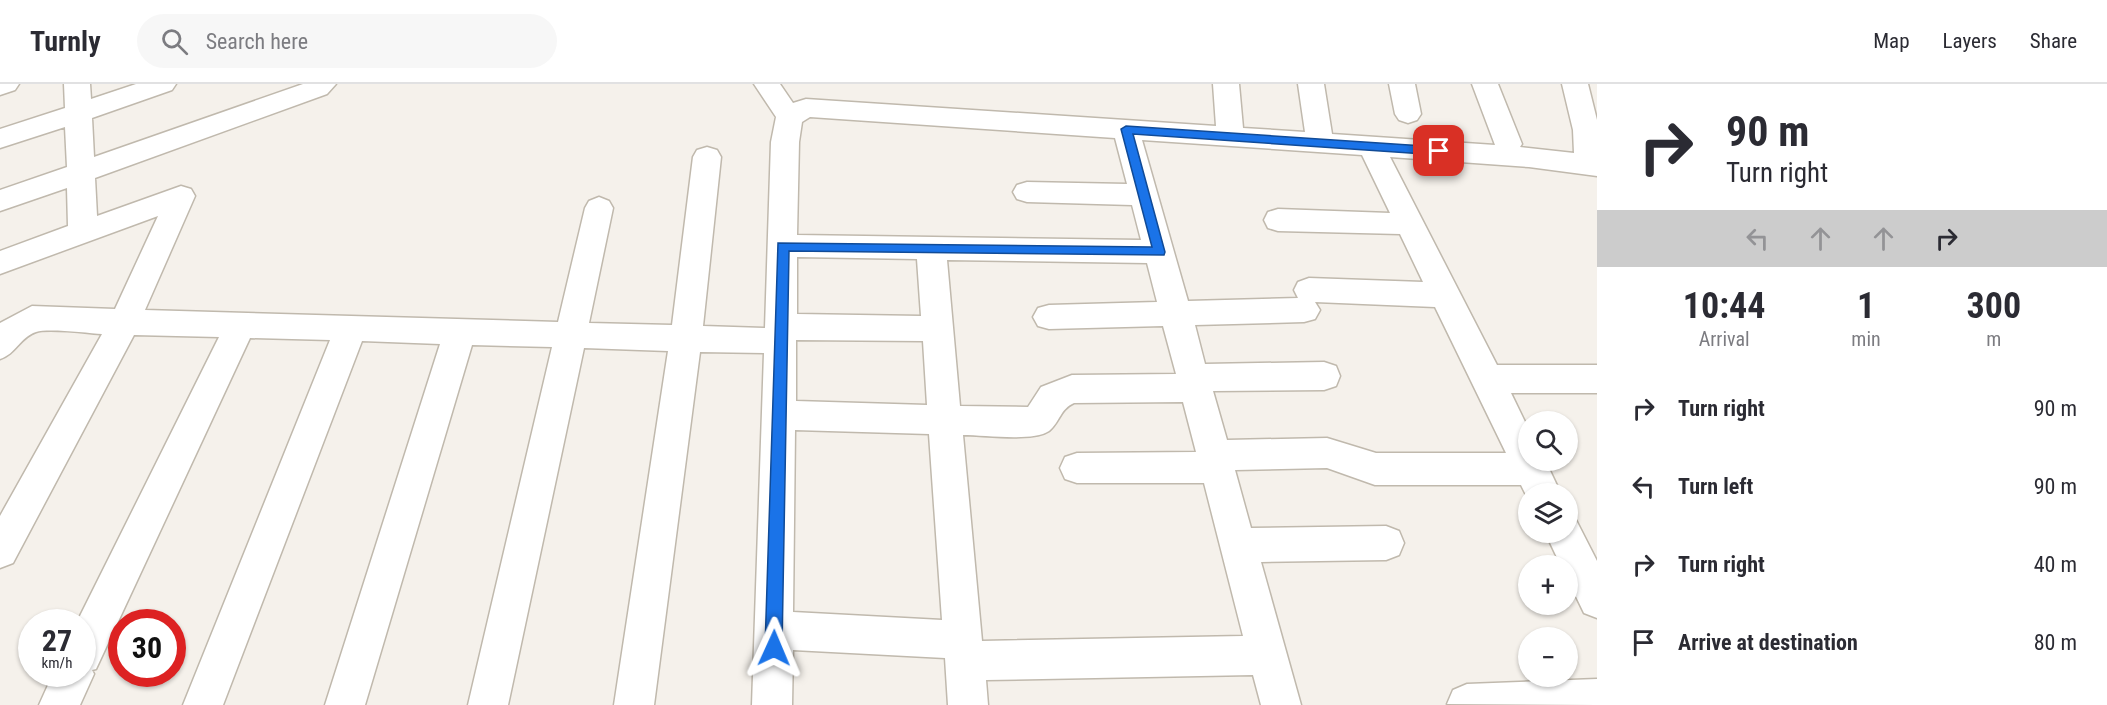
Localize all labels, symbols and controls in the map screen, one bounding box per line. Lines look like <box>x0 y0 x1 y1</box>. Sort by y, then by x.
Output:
search box <box>137 14 557 68</box>
text: Turnly <box>30 25 101 58</box>
icon: search <box>158 25 191 58</box>
text: Search here <box>206 29 308 54</box>
text: Map <box>1873 29 1910 53</box>
text: Layers <box>1943 29 1997 53</box>
text: Share <box>2030 29 2077 53</box>
text: 90 m <box>1726 107 1809 156</box>
icon: right <box>1627 108 1705 186</box>
pin <box>1413 125 1464 176</box>
icon: arrive <box>1422 134 1455 167</box>
text: Turn right <box>1726 157 1828 189</box>
icon: left <box>1741 222 1774 255</box>
icon: ahead <box>1804 222 1837 255</box>
icon: ahead <box>1867 222 1900 255</box>
icon: right <box>1930 222 1963 255</box>
text: 10:44 <box>1683 285 1765 327</box>
text: 1 <box>1857 285 1875 327</box>
text: 300 <box>1967 285 2021 327</box>
text: Arrival <box>1699 327 1750 351</box>
text: min <box>1851 327 1881 351</box>
text: m <box>1986 327 2001 351</box>
icon: right <box>1627 392 1660 425</box>
text: Turn right <box>1678 396 1765 421</box>
text: 90 m <box>2034 396 2077 421</box>
map controls <box>1518 411 1578 687</box>
button: search <box>1518 411 1578 471</box>
icon: left <box>1627 470 1660 503</box>
text: Turn left <box>1678 474 1753 499</box>
text: 90 m <box>2034 474 2077 499</box>
button: layers <box>1518 483 1578 543</box>
icon: right <box>1627 548 1660 581</box>
text: Turn right <box>1678 552 1765 577</box>
text: 40 m <box>2034 552 2077 577</box>
button: + <box>1518 555 1578 615</box>
speed limit sign: 30 <box>108 609 186 687</box>
position arrow <box>742 616 806 680</box>
text: 27 <box>42 623 72 658</box>
icon: arrive <box>1627 626 1660 659</box>
button: − <box>1518 627 1578 687</box>
text: Arrive at destination <box>1678 630 1858 655</box>
text: 80 m <box>2034 630 2077 655</box>
text: km/h <box>42 654 72 672</box>

